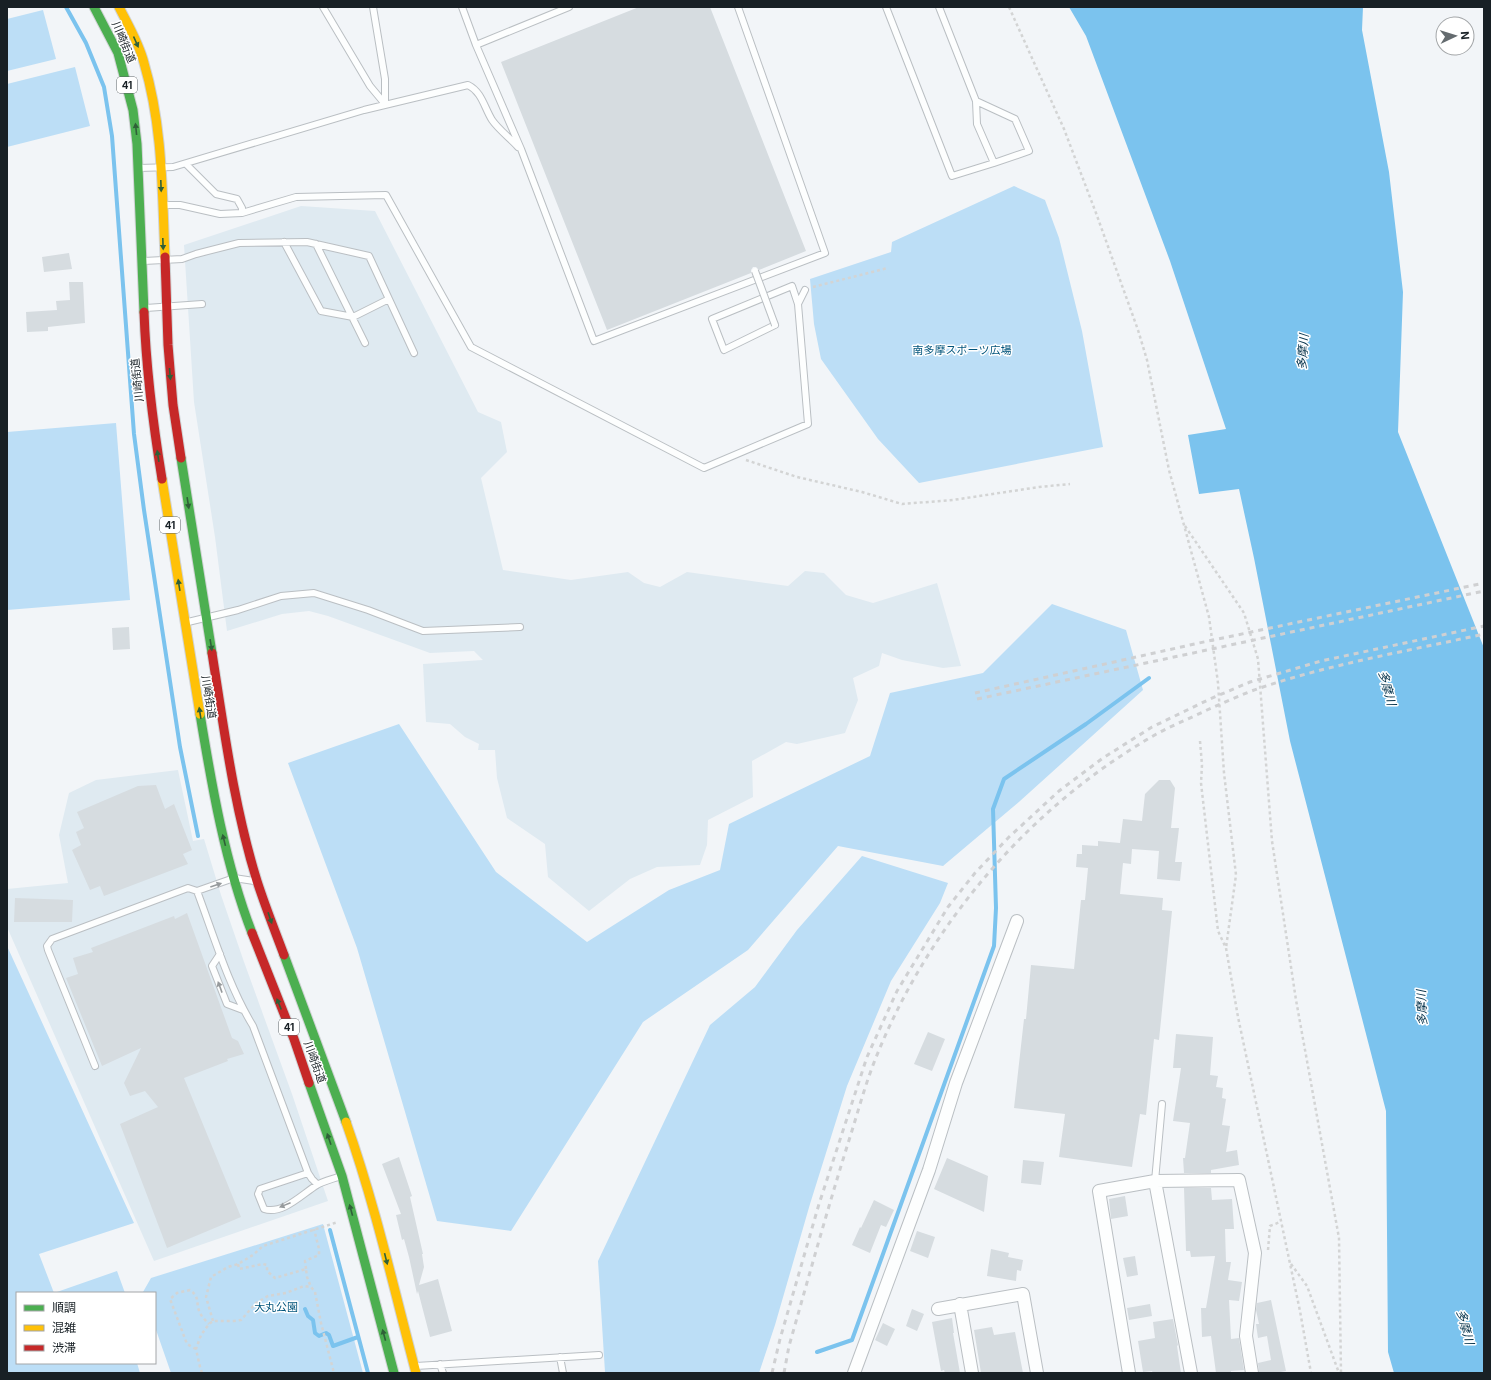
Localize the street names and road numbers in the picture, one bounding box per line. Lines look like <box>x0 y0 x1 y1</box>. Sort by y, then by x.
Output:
street label: 川崎街道 <box>109 19 139 65</box>
road number: 41 <box>117 77 137 93</box>
street label: 川崎街道 <box>128 357 146 403</box>
road number: 41 <box>160 517 180 533</box>
street label: 川崎街道 <box>199 674 219 720</box>
road number: 41 <box>279 1019 299 1035</box>
street label: 川崎街道 <box>301 1039 329 1085</box>

